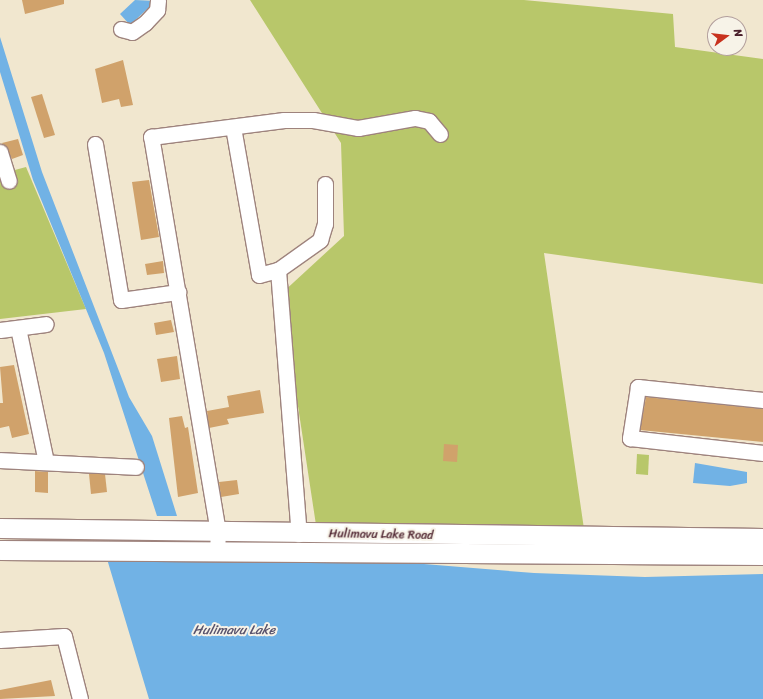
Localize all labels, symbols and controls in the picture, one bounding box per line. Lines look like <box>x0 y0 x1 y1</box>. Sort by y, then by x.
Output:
north arrow <box>707 16 747 56</box>
text: N <box>728 27 748 39</box>
street label: Hulimavu Lake Road <box>328 527 434 543</box>
water label: Hulimavu Lake <box>193 622 275 638</box>

